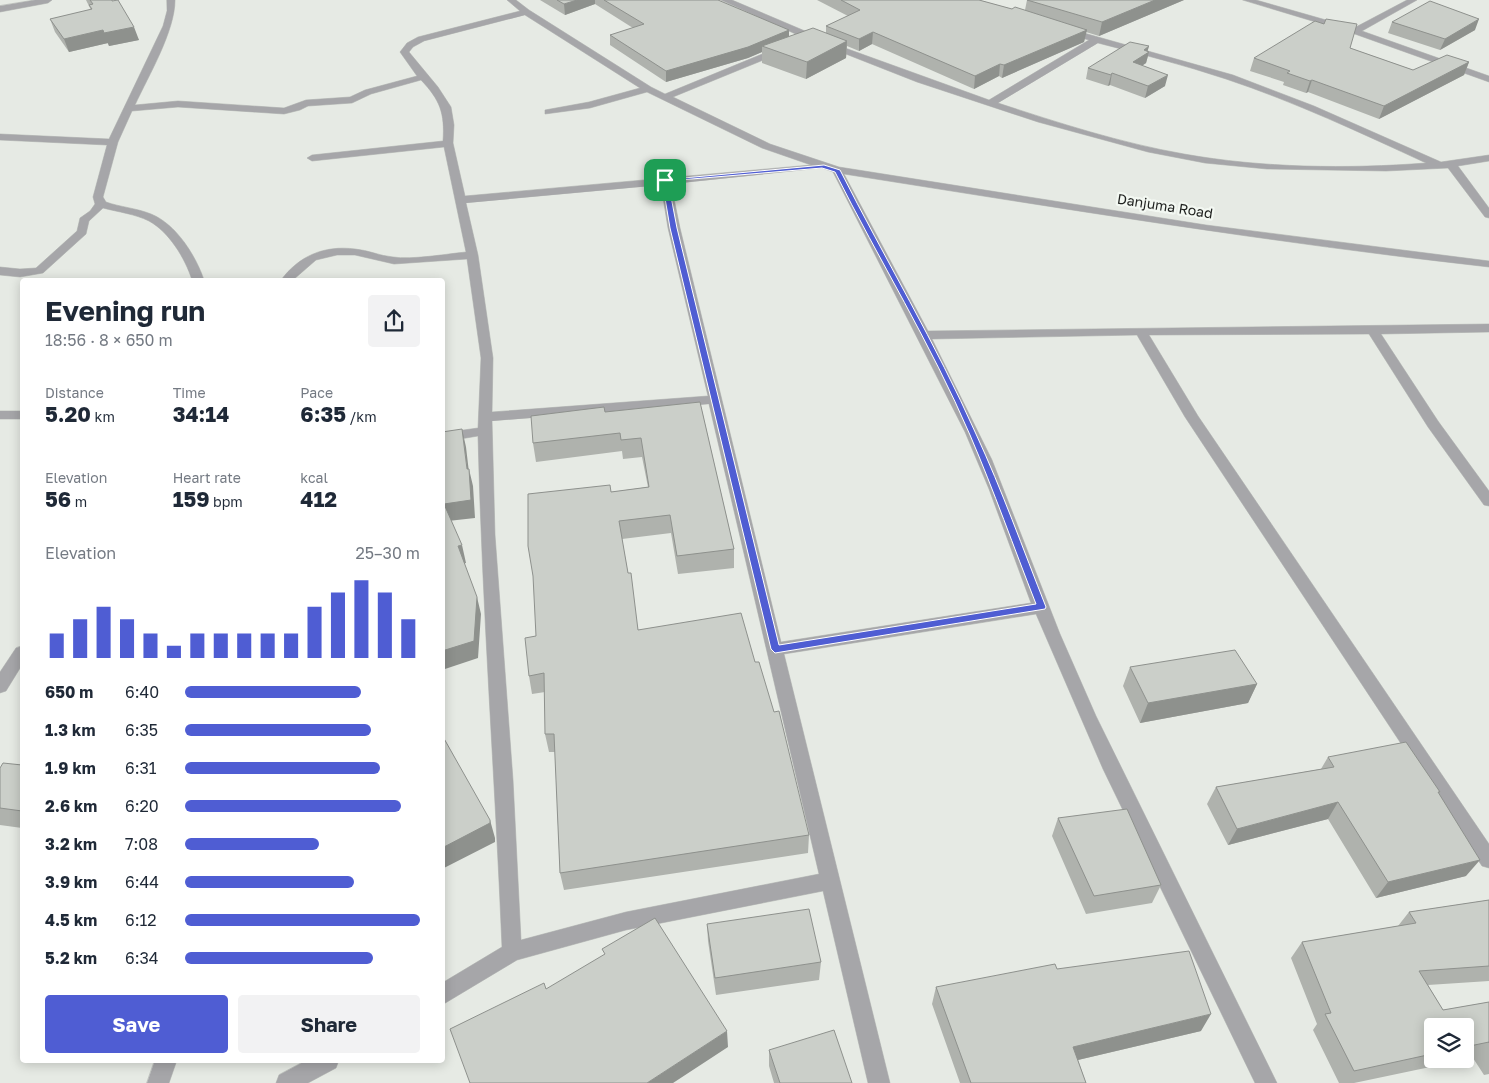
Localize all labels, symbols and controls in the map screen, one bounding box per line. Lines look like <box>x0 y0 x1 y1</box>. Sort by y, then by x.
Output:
pin <box>644 159 686 201</box>
icon: arrive <box>651 166 679 194</box>
street label: Danjuma Road <box>1116 190 1214 221</box>
text: Evening run <box>45 294 205 327</box>
button: share <box>368 295 420 347</box>
text: 18:56 · 8 × 650 m <box>45 330 173 350</box>
text: Distance <box>45 384 104 401</box>
text: Time <box>173 384 206 401</box>
text: Pace <box>300 384 333 401</box>
text: 5.20 <box>45 401 91 427</box>
text: 34:14 <box>173 401 229 427</box>
text: 6:35 <box>300 401 346 427</box>
text: km <box>91 408 115 425</box>
text: /km <box>346 408 377 425</box>
text: Elevation <box>45 469 107 486</box>
text: Heart rate <box>173 469 241 486</box>
text: kcal <box>300 469 328 486</box>
text: 56 <box>45 486 71 512</box>
text: 159 <box>173 486 210 512</box>
text: 412 <box>300 486 337 512</box>
text: m <box>71 493 87 510</box>
text: bpm <box>210 493 243 510</box>
text: Elevation <box>45 543 116 563</box>
text: 25–30 m <box>356 543 420 563</box>
text: 650 m <box>45 682 93 702</box>
text: 6:40 <box>125 682 159 702</box>
text: 1.3 km <box>45 720 95 740</box>
text: 6:35 <box>125 720 158 740</box>
text: 1.9 km <box>45 758 96 778</box>
text: 6:31 <box>125 758 157 778</box>
text: 2.6 km <box>45 796 97 816</box>
text: 6:20 <box>125 796 159 816</box>
text: 3.2 km <box>45 834 97 854</box>
text: 7:08 <box>125 834 158 854</box>
text: 3.9 km <box>45 872 97 892</box>
text: 6:44 <box>125 872 159 892</box>
text: 4.5 km <box>45 910 97 930</box>
text: 6:12 <box>125 910 157 930</box>
text: 5.2 km <box>45 948 97 968</box>
text: 6:34 <box>125 948 159 968</box>
button: Save <box>45 995 228 1053</box>
button: Share <box>238 995 420 1053</box>
map controls <box>1424 1018 1474 1068</box>
button: layers <box>1424 1018 1474 1068</box>

